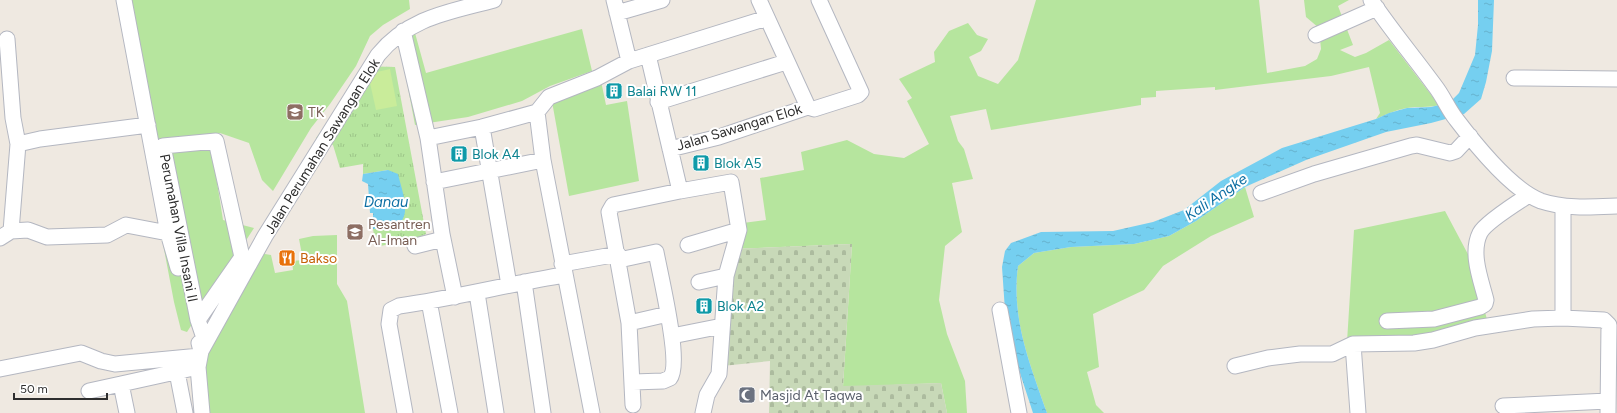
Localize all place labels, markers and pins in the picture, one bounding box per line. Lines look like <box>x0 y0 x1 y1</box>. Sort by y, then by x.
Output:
building icon: Balai RW 11 <box>604 81 624 101</box>
place label: Balai RW 11 <box>627 83 697 100</box>
school or university icon: TK <box>285 102 305 122</box>
place label: TK <box>308 104 325 121</box>
building icon: Blok A4 <box>449 144 469 164</box>
place label: Blok A4 <box>472 146 520 163</box>
building icon: Blok A5 <box>691 153 711 173</box>
place label: Blok A5 <box>714 155 762 172</box>
place label: Pesantren Al-Iman <box>368 216 431 249</box>
school or university icon: Pesantren Al-Iman <box>345 222 365 242</box>
restaurant icon: Bakso <box>277 248 297 268</box>
place label: Bakso <box>300 250 337 267</box>
building icon: Blok A2 <box>694 296 714 316</box>
place label: Blok A2 <box>717 298 764 315</box>
mosque icon: Masjid At Taqwa <box>737 385 757 405</box>
place label: Masjid At Taqwa <box>760 387 862 404</box>

